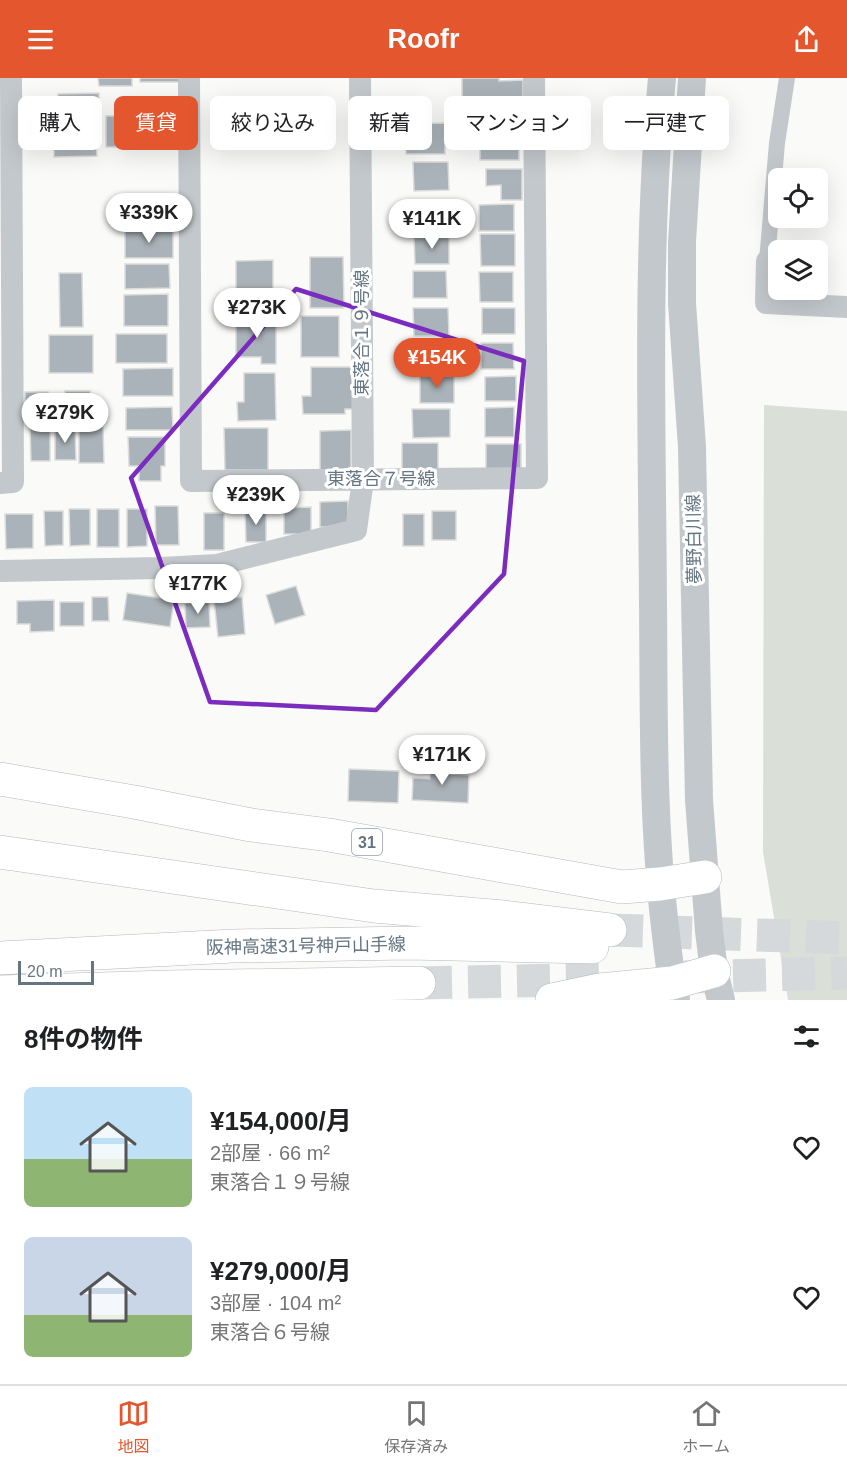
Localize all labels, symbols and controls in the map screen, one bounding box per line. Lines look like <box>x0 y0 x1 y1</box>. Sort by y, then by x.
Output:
icon: menu <box>24 23 57 56</box>
icon: share <box>790 23 823 56</box>
text: Roofr <box>388 24 459 54</box>
chip: 購入 <box>18 96 102 150</box>
chip: 賃貸 <box>114 96 198 150</box>
chip: 絞り込み <box>210 96 336 150</box>
chip: 新着 <box>348 96 432 150</box>
chip: マンション <box>444 96 591 150</box>
chip: 一戸建て <box>603 96 729 150</box>
map controls <box>768 168 828 300</box>
button: locate <box>768 168 828 228</box>
pin: ¥339K <box>107 193 191 244</box>
pin: ¥141K <box>390 199 474 250</box>
text: ¥339K <box>120 201 178 223</box>
text: ¥141K <box>403 207 461 229</box>
button: layers <box>768 240 828 300</box>
street label: 東落合１９号線 <box>352 270 372 396</box>
pin: ¥273K <box>215 288 299 339</box>
text: ¥273K <box>228 296 286 318</box>
pin: ¥154K <box>395 338 479 389</box>
text: ¥154K <box>408 346 466 368</box>
pin: ¥279K <box>23 393 107 444</box>
text: ¥279K <box>36 401 94 423</box>
street label: 東落合７号線 <box>327 469 435 489</box>
pin: ¥239K <box>214 475 298 526</box>
text: ¥239K <box>227 483 285 505</box>
street label: 夢野白川線 <box>683 494 705 584</box>
pin: ¥177K <box>156 564 240 615</box>
text: ¥177K <box>169 572 227 594</box>
pin: ¥171K <box>400 735 484 786</box>
text: ¥171K <box>413 743 471 765</box>
road number: 31 <box>352 829 382 855</box>
street label: 阪神高速31号神戸山手線 <box>206 934 406 958</box>
scale bar <box>18 958 94 986</box>
text: 20 m <box>27 963 63 980</box>
icon: filters <box>790 1020 823 1053</box>
text: 8件の物件 <box>24 1024 142 1054</box>
text: ¥154,000/月 <box>210 1106 352 1136</box>
icon: home <box>72 1111 144 1183</box>
icon: heart <box>790 1131 823 1164</box>
text: 2部屋 · 66 m² <box>210 1142 330 1164</box>
text: 東落合１９号線 <box>210 1171 350 1193</box>
text: ¥279,000/月 <box>210 1256 352 1286</box>
icon: home <box>72 1261 144 1333</box>
icon: heart <box>790 1281 823 1314</box>
text: 3部屋 · 104 m² <box>210 1292 341 1314</box>
text: 東落合６号線 <box>210 1321 330 1343</box>
tab: 地図 <box>117 1397 150 1457</box>
tab: 保存済み <box>384 1397 448 1457</box>
tab: ホーム <box>682 1397 730 1457</box>

